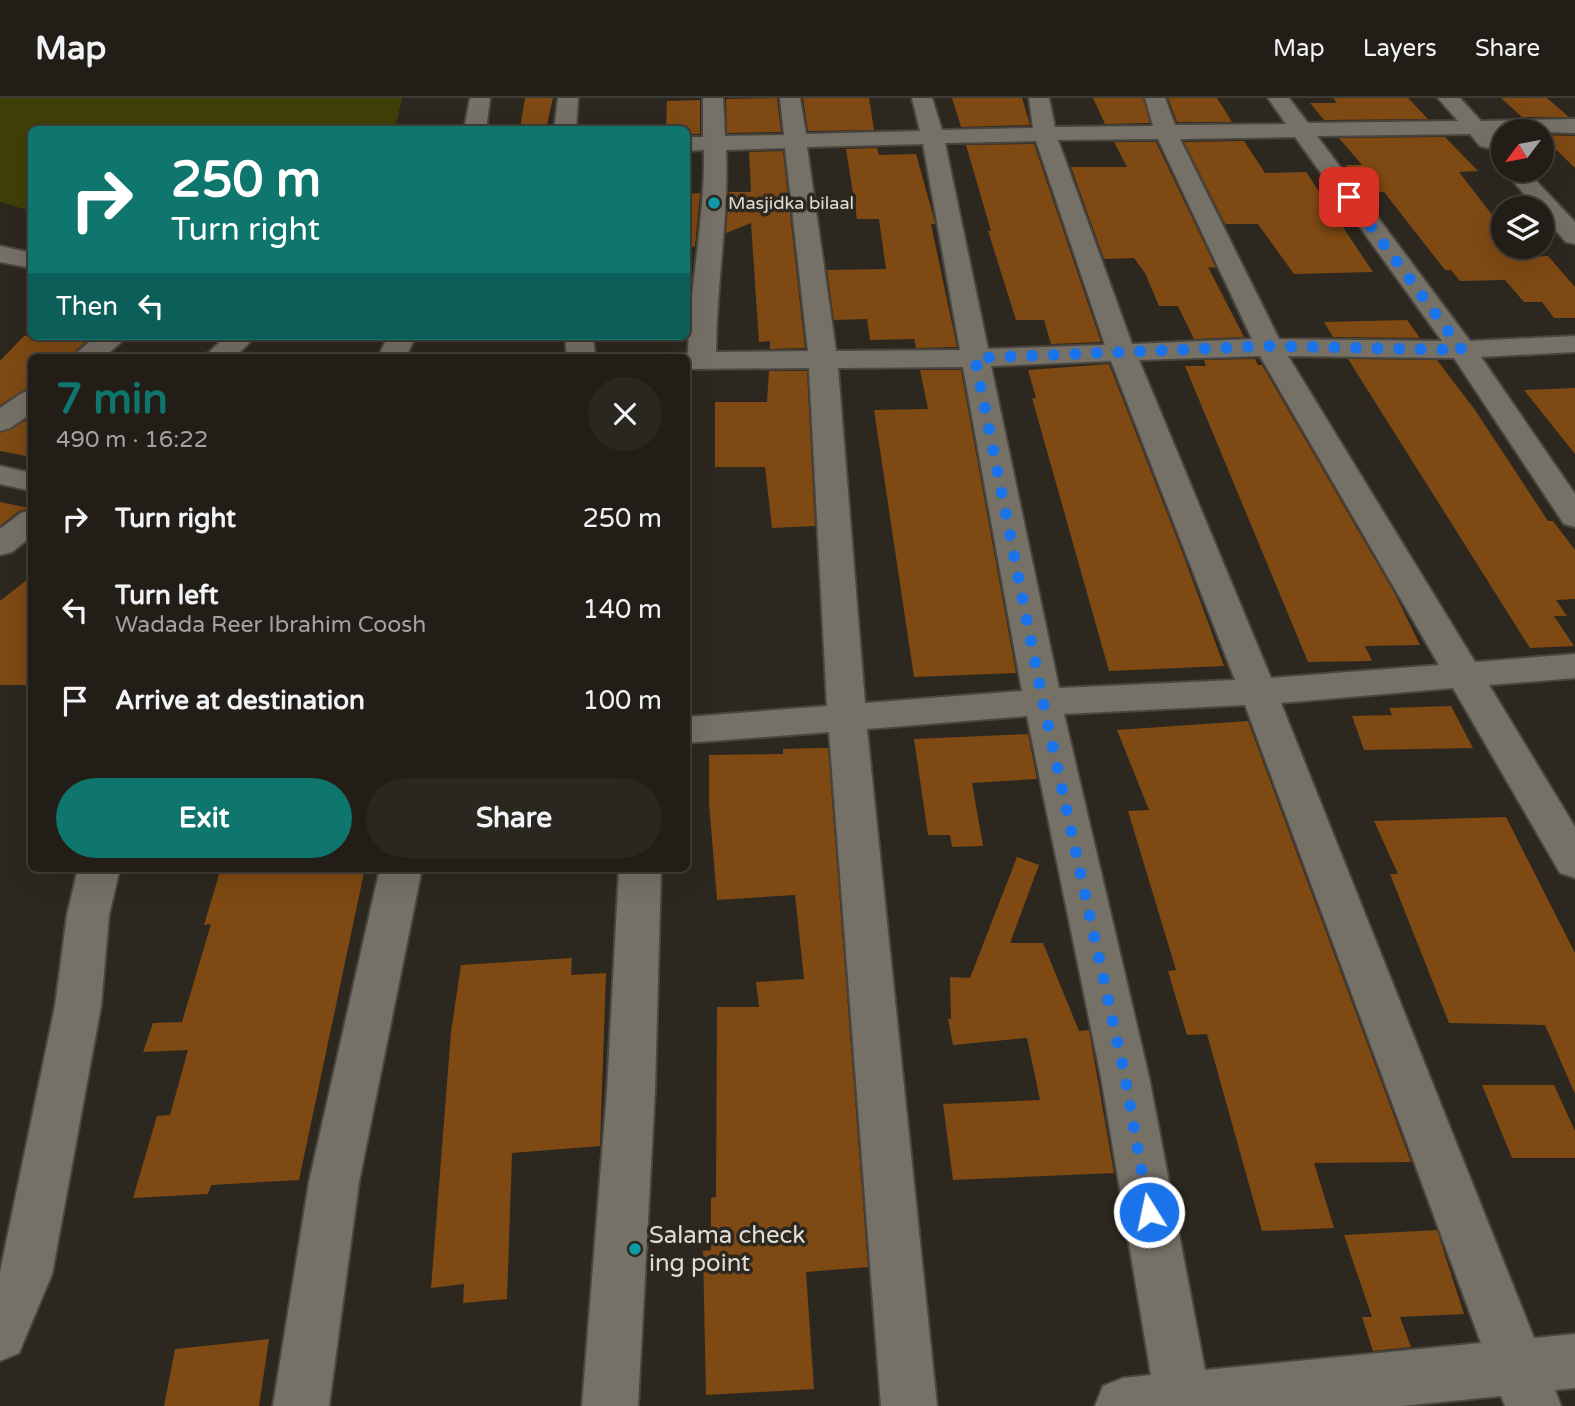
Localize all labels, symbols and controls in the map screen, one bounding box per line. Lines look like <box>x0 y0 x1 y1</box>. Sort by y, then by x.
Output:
text: Map <box>35 29 106 68</box>
text: Map <box>1273 34 1325 63</box>
text: Layers <box>1363 34 1437 63</box>
text: Share <box>1475 34 1540 63</box>
north arrow <box>1491 119 1554 182</box>
map controls <box>1491 119 1554 259</box>
text: 250 m <box>171 151 321 210</box>
icon: right <box>56 154 147 245</box>
pin <box>1319 167 1379 227</box>
icon: arrive <box>1330 178 1368 216</box>
place label: Masjidka bilaal <box>728 192 854 214</box>
marker: Masjidka bilaal <box>706 195 722 211</box>
button: layers <box>1491 196 1554 259</box>
text: Turn right <box>171 211 320 249</box>
icon: left <box>132 287 170 325</box>
text: Then <box>56 291 118 322</box>
text: 7 min <box>56 374 168 425</box>
button: close <box>588 377 662 451</box>
text: 490 m · 16:22 <box>56 426 208 454</box>
icon: right <box>56 500 94 538</box>
text: Turn right <box>115 503 236 534</box>
text: 250 m <box>582 503 662 534</box>
text: Turn left <box>115 580 218 611</box>
icon: left <box>56 591 94 629</box>
text: 140 m <box>582 594 662 625</box>
text: Wadada Reer Ibrahim Coosh <box>115 611 426 639</box>
icon: arrive <box>56 682 94 720</box>
text: Arrive at destination <box>115 685 365 716</box>
text: 100 m <box>582 685 662 716</box>
button: Exit <box>56 778 352 858</box>
button: Share <box>366 778 662 858</box>
position arrow <box>1112 1175 1186 1249</box>
place label: Salama check ing point <box>649 1221 805 1278</box>
marker: Salama check ing point <box>627 1241 643 1257</box>

